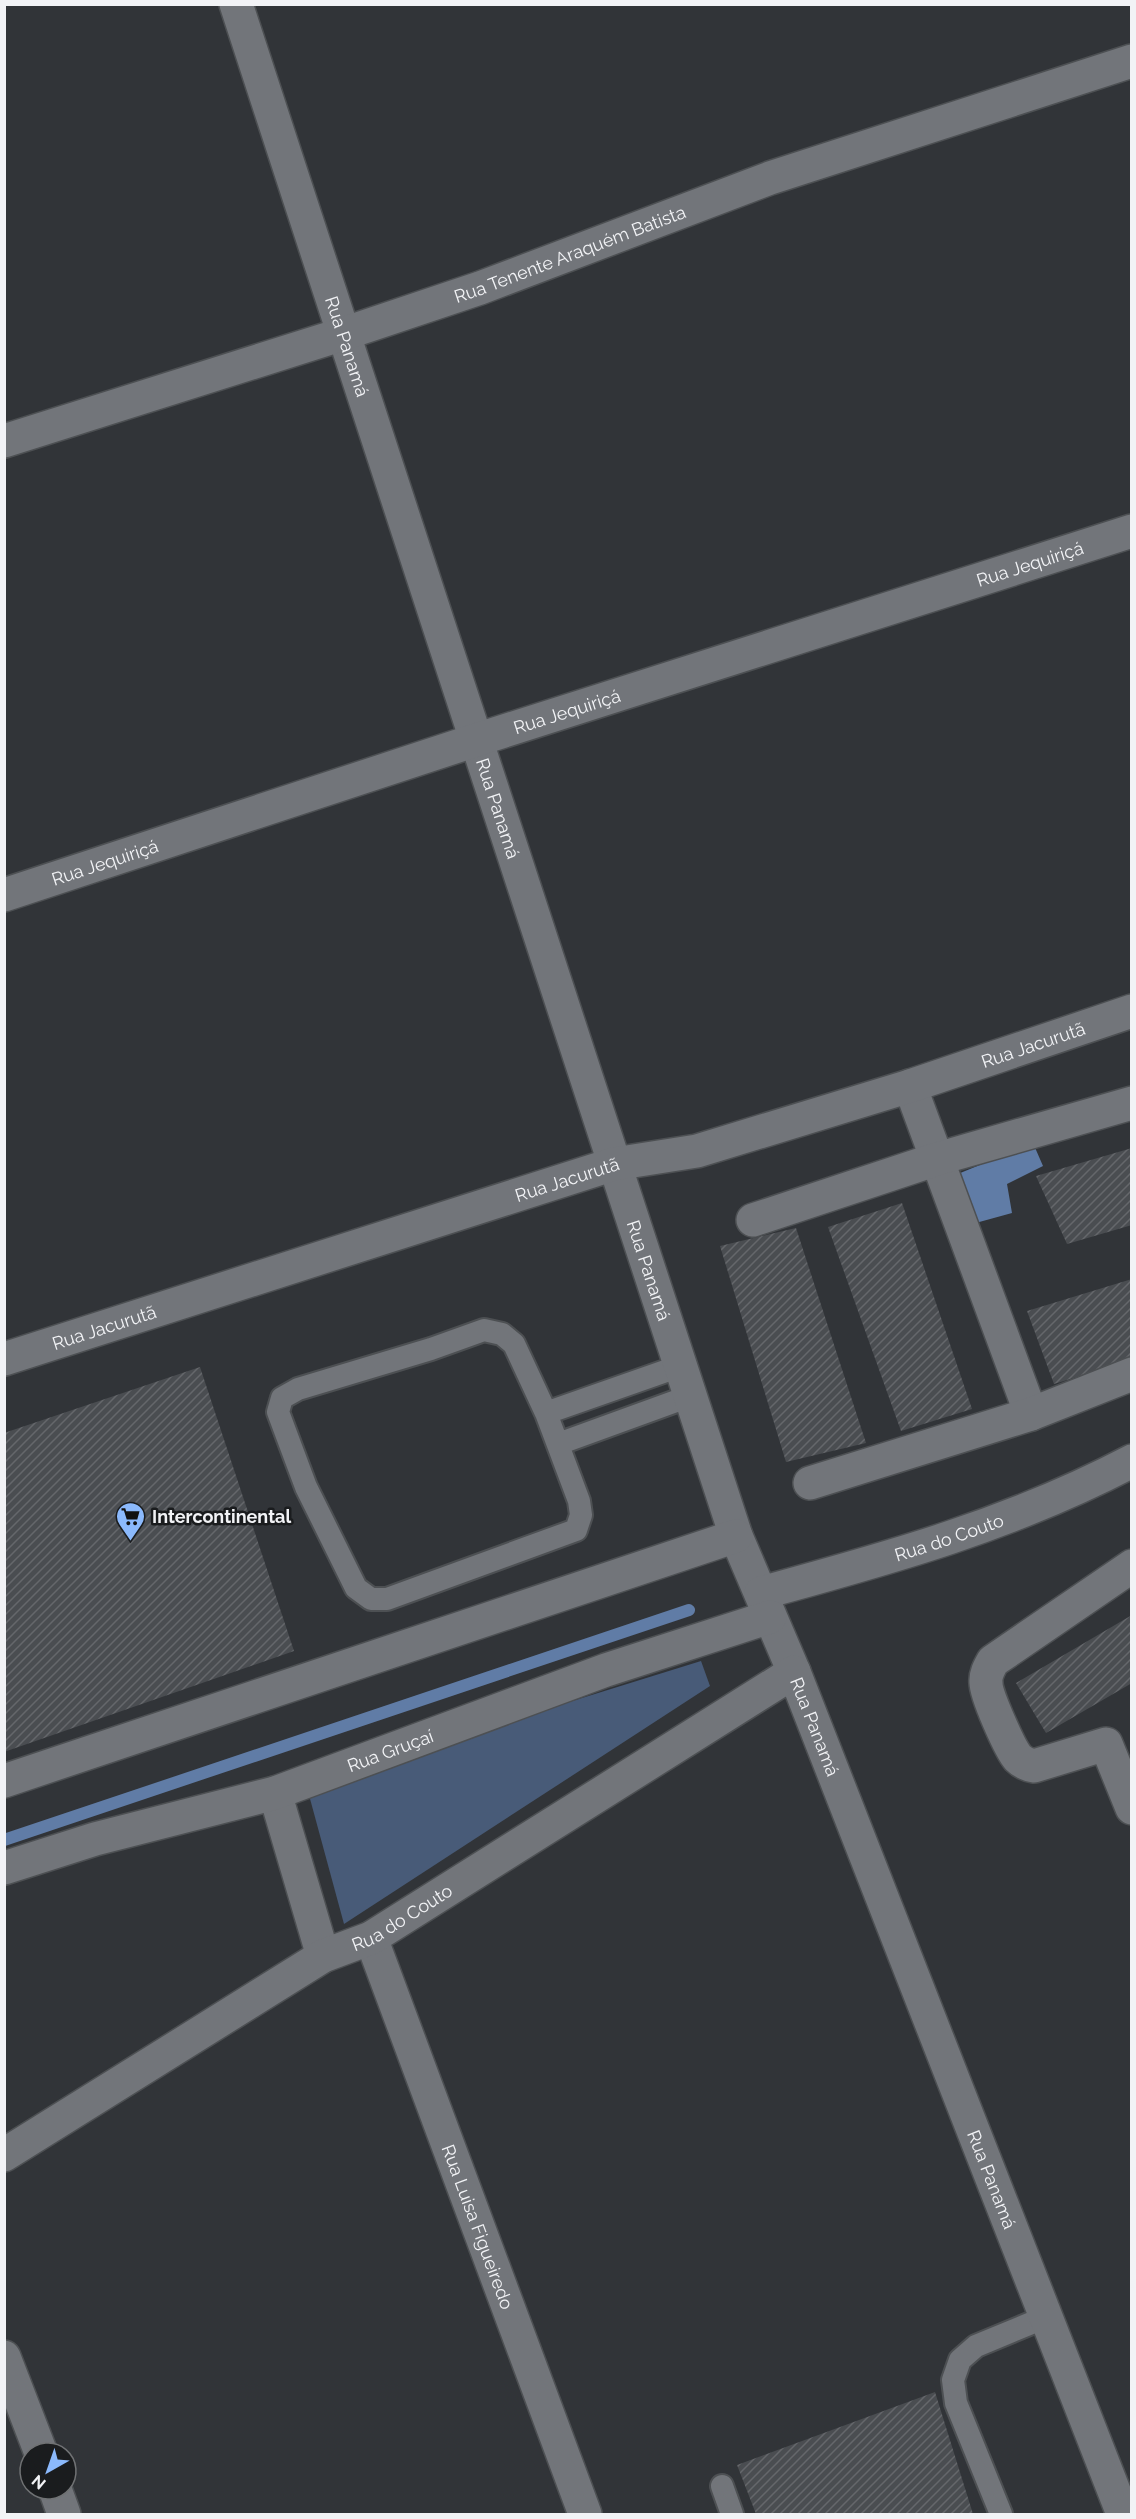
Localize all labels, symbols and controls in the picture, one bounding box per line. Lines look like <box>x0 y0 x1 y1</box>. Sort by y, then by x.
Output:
street label: Rua Tenente Araquém Batista <box>451 201 688 307</box>
street label: Rua Panamá <box>322 293 374 399</box>
street label: Rua Jequiriçá <box>974 537 1086 590</box>
street label: Rua Jequiriçá <box>511 684 623 738</box>
street label: Rua Panamá <box>472 755 525 861</box>
street label: Rua Jequiriçá <box>49 835 161 889</box>
street label: Rua Jacurutã <box>979 1017 1088 1072</box>
street label: Rua Jacurutã <box>512 1153 622 1205</box>
street label: Rua Panamá <box>623 1217 675 1323</box>
street label: Rua Jacurutã <box>49 1301 159 1353</box>
supermarket icon: Intercontinental <box>115 1500 147 1542</box>
place label: Intercontinental <box>152 1506 291 1527</box>
street label: Rua do Couto <box>892 1509 1006 1565</box>
street label: Rua Panamá <box>787 1674 844 1779</box>
street label: Rua Gruçaí <box>344 1725 436 1776</box>
street label: Rua do Couto <box>349 1879 456 1955</box>
street label: Rua Panamá <box>963 2127 1021 2232</box>
street label: Rua Luisa Figueiredo <box>438 2141 519 2312</box>
north arrow <box>18 2441 78 2501</box>
text: N <box>28 2471 49 2493</box>

